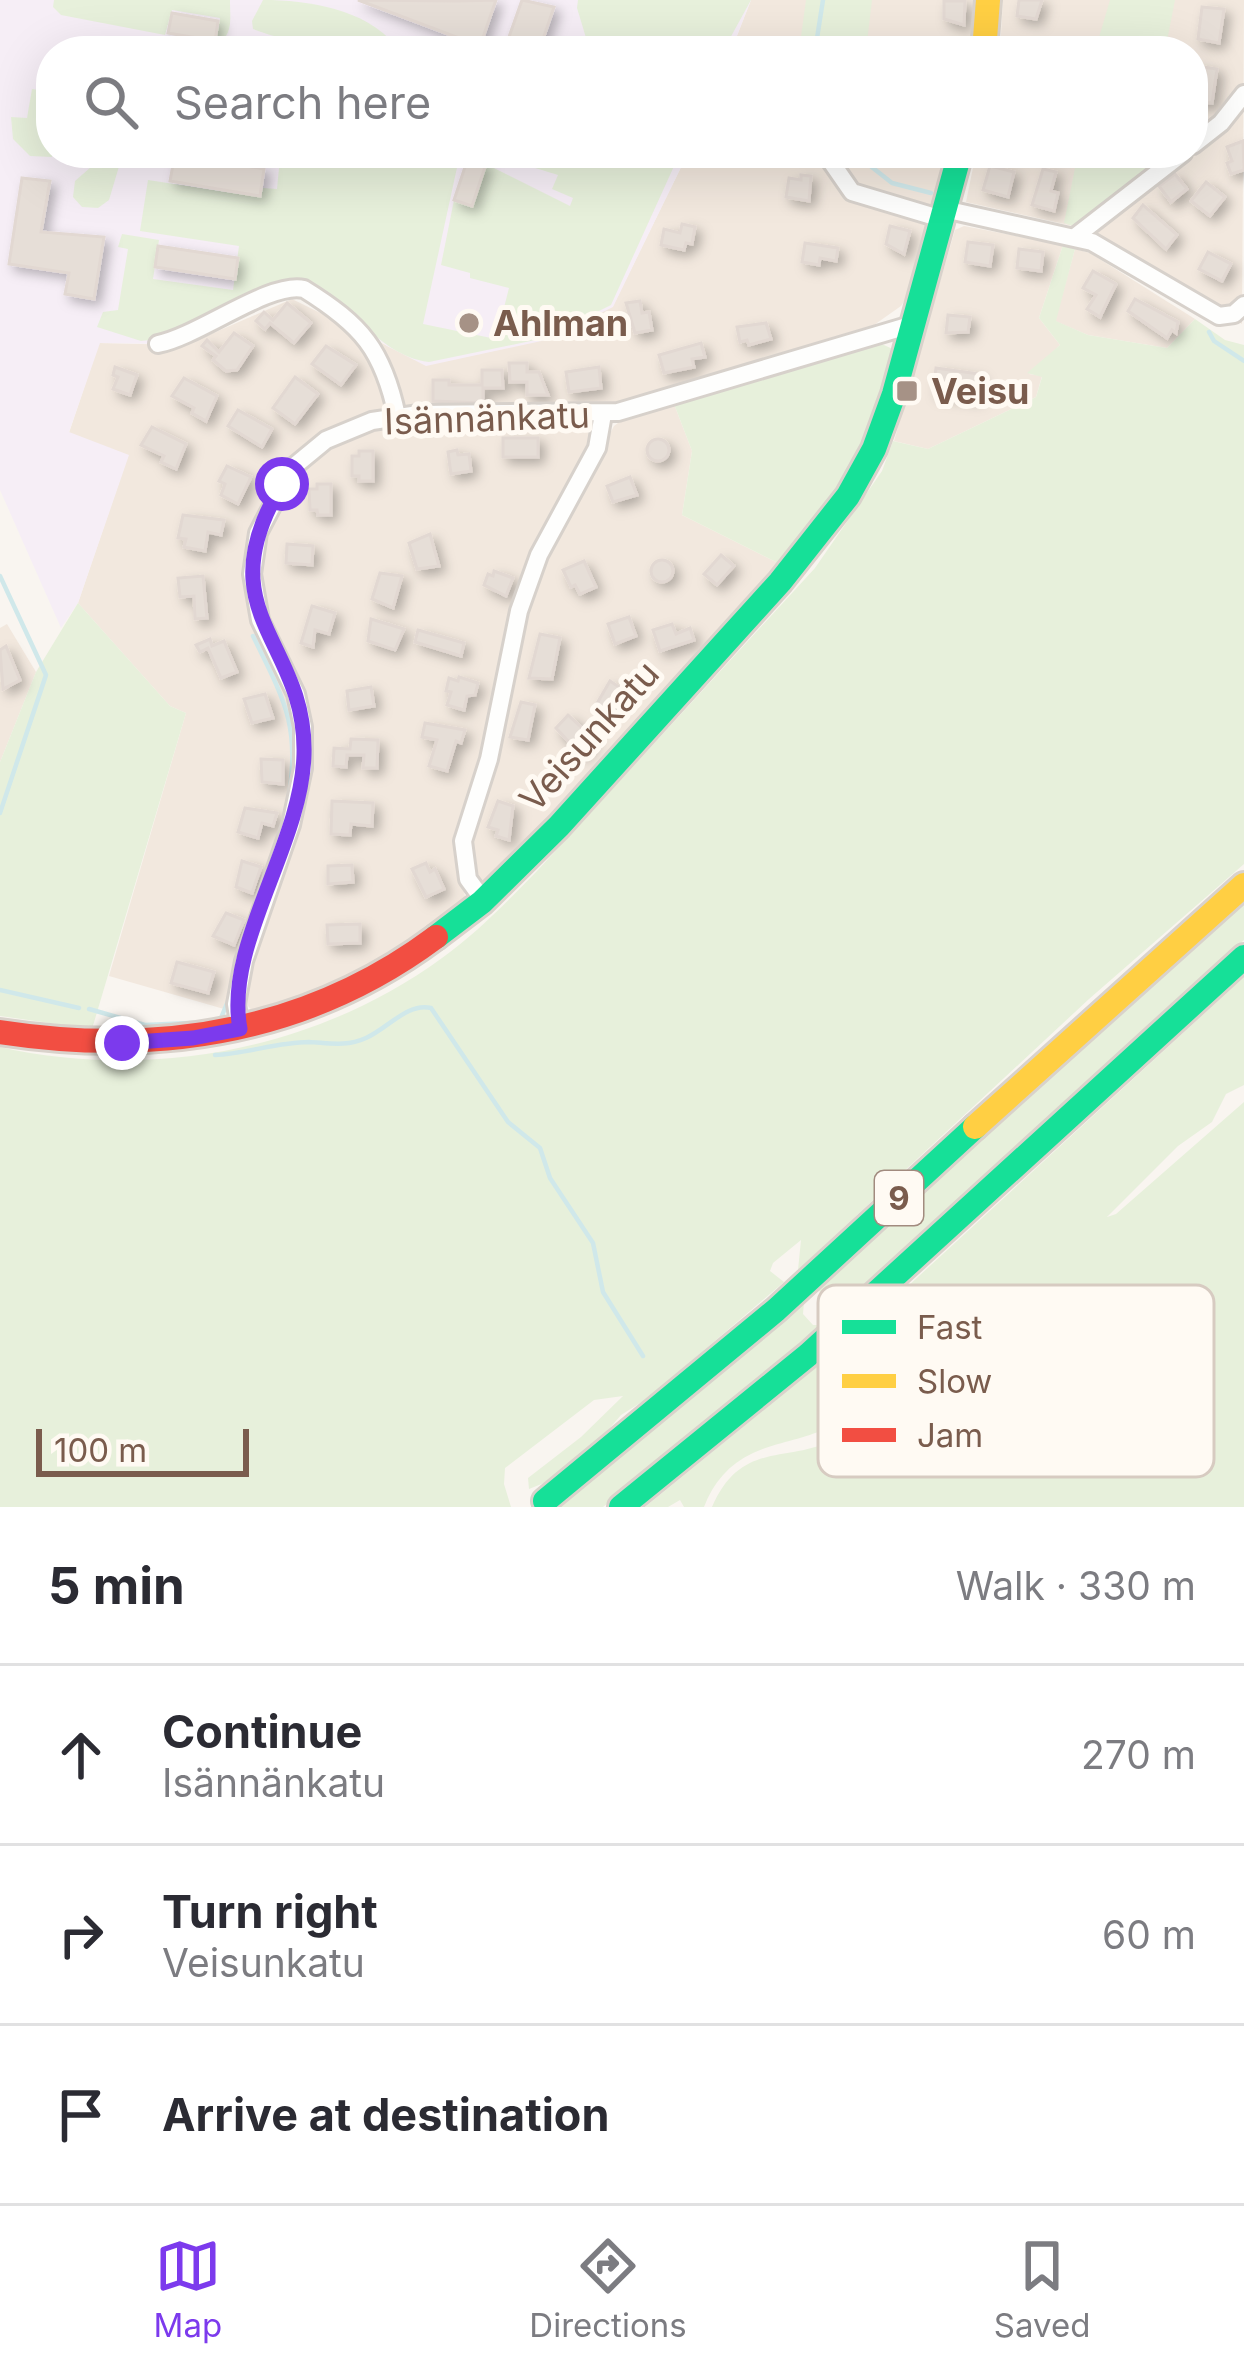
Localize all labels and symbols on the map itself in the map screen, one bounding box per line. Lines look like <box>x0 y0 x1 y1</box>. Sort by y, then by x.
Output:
place label: Ahlman <box>493 301 628 345</box>
marker: Ahlman <box>456 310 482 336</box>
place label: Veisu <box>931 369 1029 413</box>
marker: Veisu <box>894 378 920 404</box>
street label: Isännänkatu <box>383 392 591 444</box>
route start <box>255 457 309 511</box>
street label: Veisunkatu <box>510 652 668 820</box>
route end <box>95 1016 149 1070</box>
road number: 9 <box>875 1171 923 1225</box>
legend <box>818 1285 1214 1477</box>
text: Fast <box>917 1307 983 1347</box>
text: Slow <box>917 1361 992 1401</box>
text: Jam <box>917 1415 983 1455</box>
scale bar <box>36 1423 249 1476</box>

